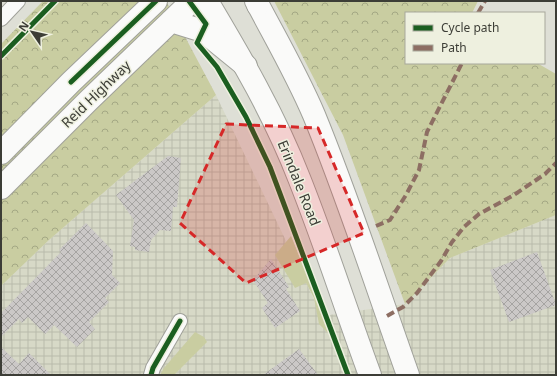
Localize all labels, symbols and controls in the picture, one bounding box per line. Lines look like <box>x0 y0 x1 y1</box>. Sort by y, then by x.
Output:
north arrow <box>12 12 52 52</box>
legend <box>405 12 545 64</box>
text: N <box>15 18 32 34</box>
text: Cycle path <box>441 19 499 36</box>
text: Path <box>441 39 467 56</box>
street label: Reid Highway <box>57 55 135 132</box>
street label: Erindale Road <box>274 137 325 229</box>

